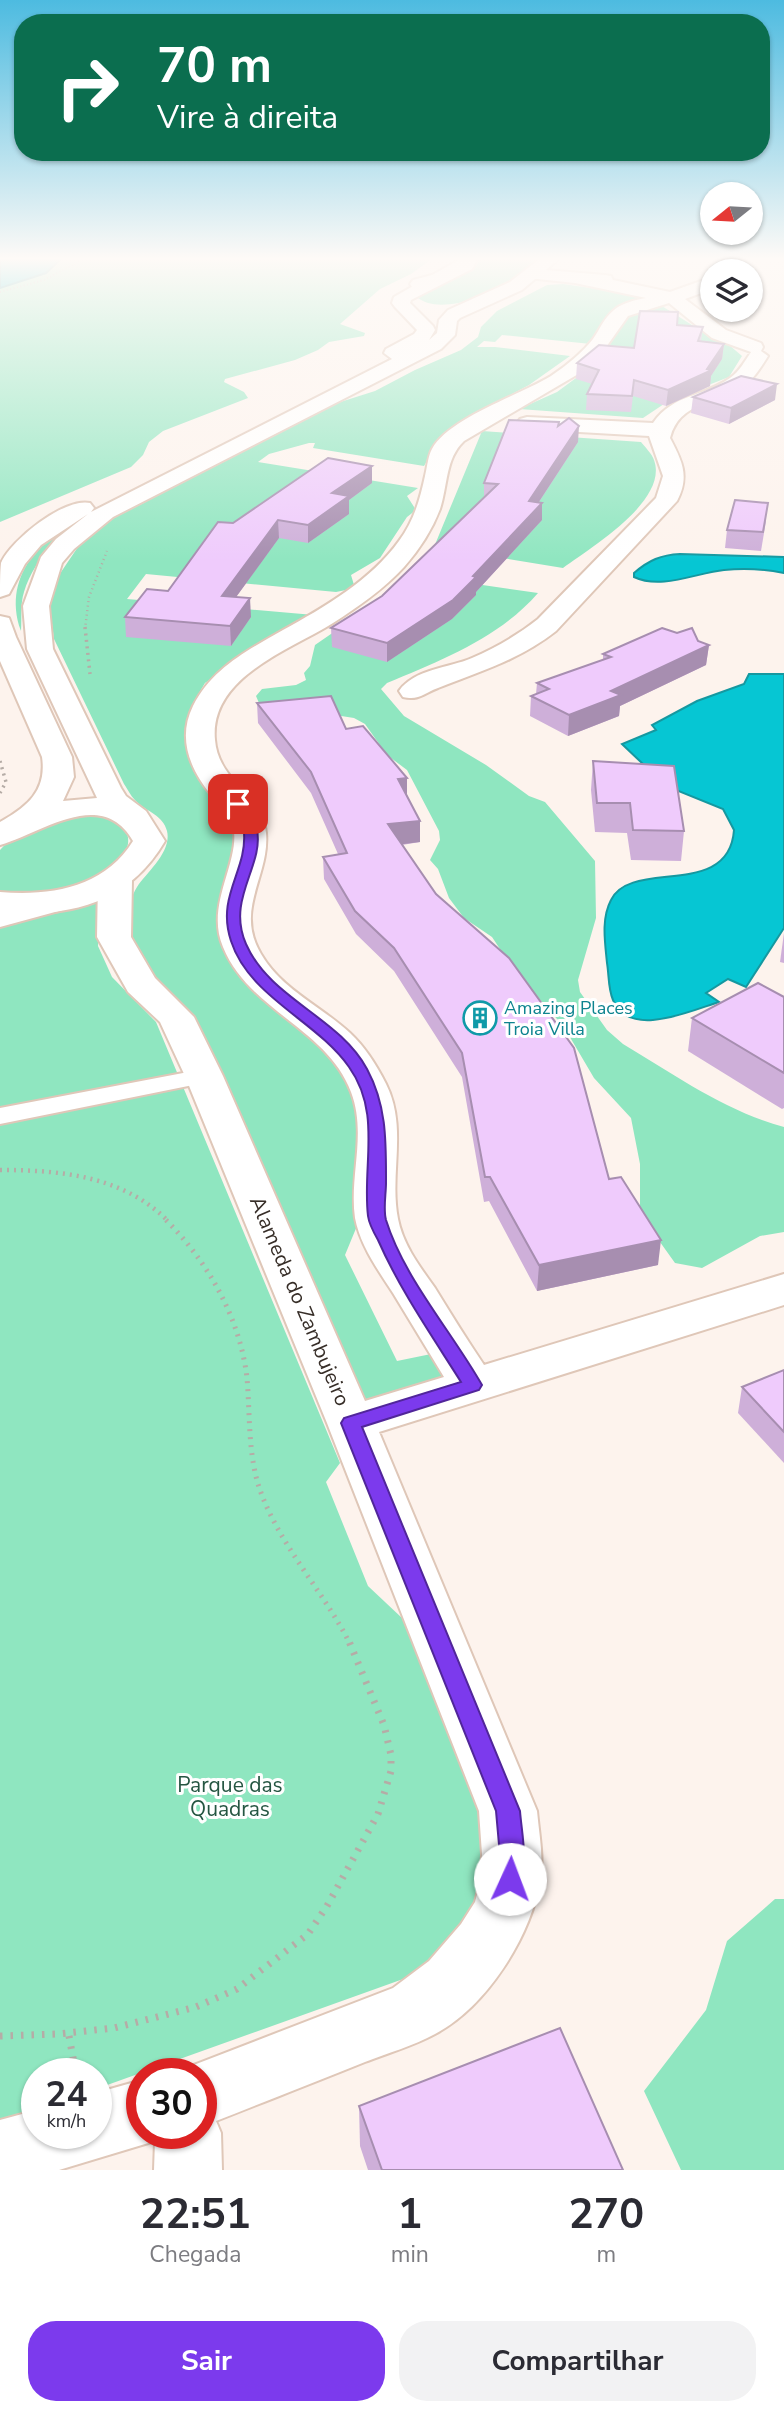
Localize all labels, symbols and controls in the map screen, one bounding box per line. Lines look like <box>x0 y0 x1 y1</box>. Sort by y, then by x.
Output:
text: 70 m <box>157 32 272 99</box>
icon: right <box>42 42 133 133</box>
text: Vire à direita <box>157 96 338 139</box>
north arrow <box>700 182 763 245</box>
map controls <box>700 182 763 322</box>
button: layers <box>700 259 763 322</box>
pin <box>208 774 268 834</box>
icon: arrive <box>219 785 257 823</box>
place label: Amazing Places Troia Villa <box>504 996 633 1041</box>
building icon: Amazing Places Troia Villa <box>461 999 499 1037</box>
street label: Alameda do Zambujeiro <box>243 1192 357 1410</box>
park label: Parque das Quadras <box>177 1771 283 1823</box>
position arrow <box>473 1842 547 1916</box>
speed limit sign: 30 <box>126 2058 217 2149</box>
text: 24 <box>45 2071 88 2118</box>
text: km/h <box>47 2109 86 2133</box>
text: 22:51 <box>140 2186 251 2243</box>
text: 1 <box>397 2186 422 2243</box>
text: 270 <box>569 2186 644 2243</box>
text: Chegada <box>149 2239 241 2270</box>
text: min <box>391 2239 429 2270</box>
text: m <box>597 2239 616 2270</box>
button: Sair <box>28 2321 385 2401</box>
button: Compartilhar <box>399 2321 756 2401</box>

